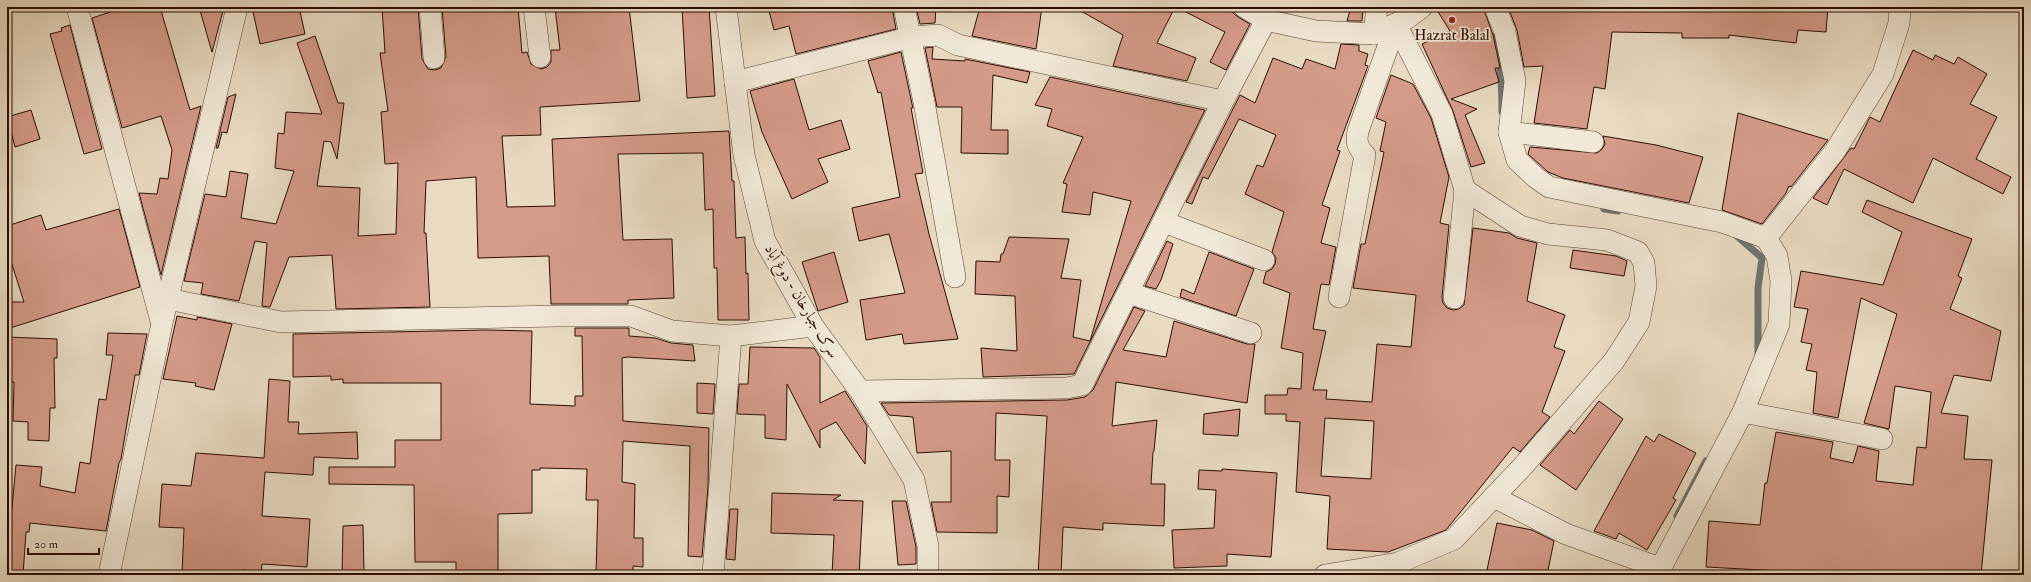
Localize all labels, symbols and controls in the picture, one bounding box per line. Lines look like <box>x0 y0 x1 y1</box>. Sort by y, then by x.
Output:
marker: Hazrat Balal <box>1447 15 1457 25</box>
place label: Hazrat Balal <box>1414 26 1490 45</box>
street label: سرک جبارخان - دوغ آباد <box>758 241 843 363</box>
scale bar <box>28 530 99 556</box>
text: 20 m <box>34 537 59 552</box>

